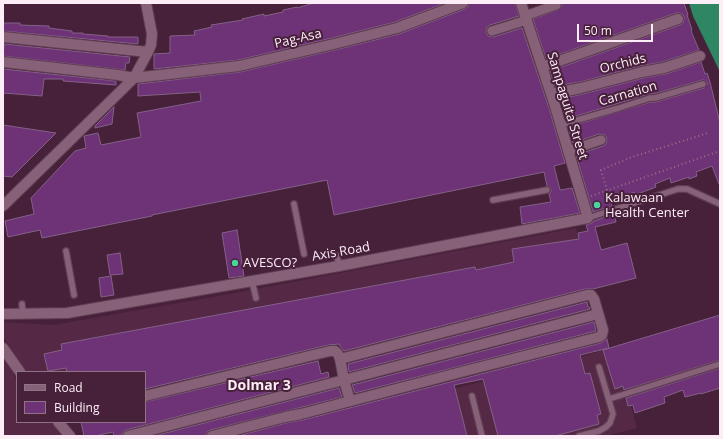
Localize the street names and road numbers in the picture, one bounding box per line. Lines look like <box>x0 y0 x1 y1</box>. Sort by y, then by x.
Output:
street label: Pag-Asa <box>273 26 323 52</box>
street label: Sampaguita Street <box>543 50 591 162</box>
street label: Orchids <box>598 51 648 77</box>
street label: Carnation <box>597 78 659 110</box>
street label: Axis Road <box>311 239 371 265</box>

